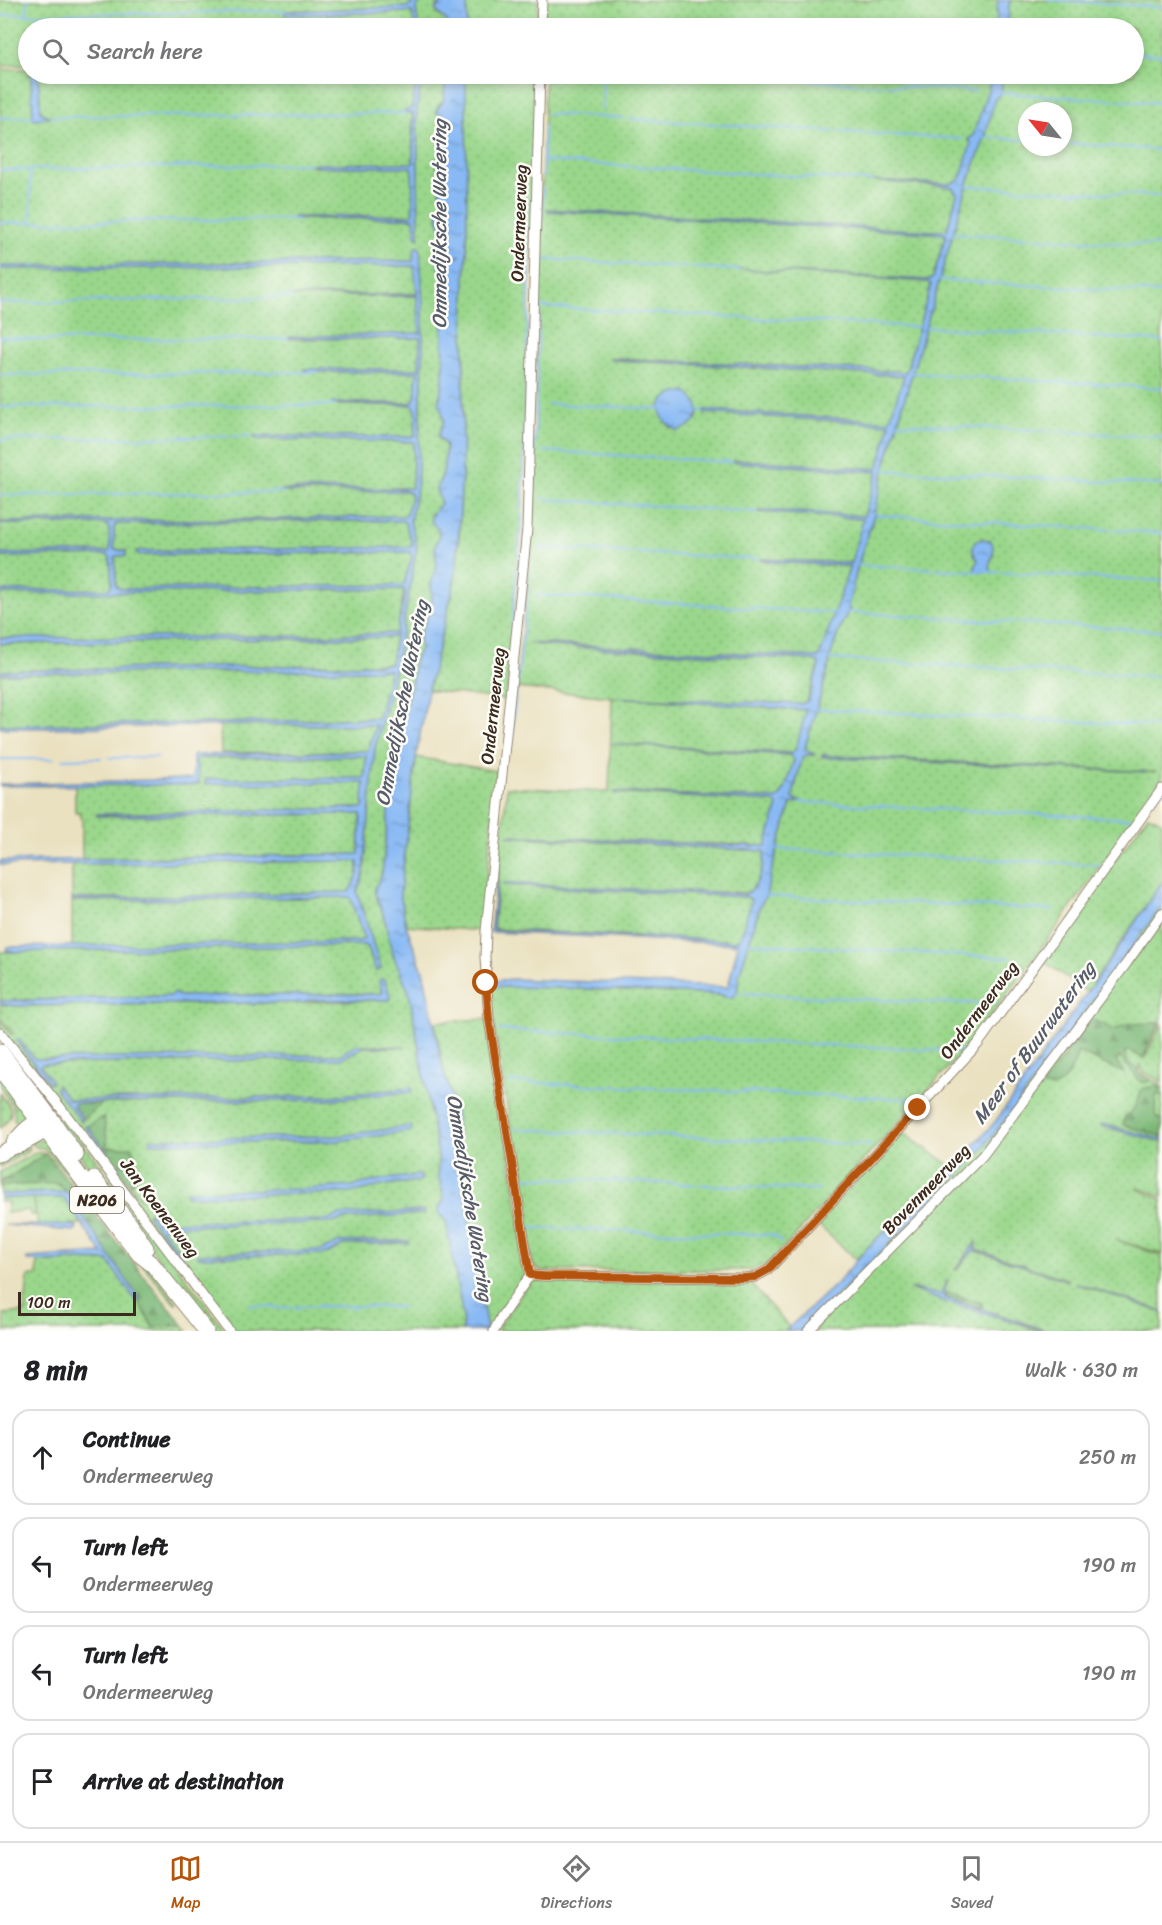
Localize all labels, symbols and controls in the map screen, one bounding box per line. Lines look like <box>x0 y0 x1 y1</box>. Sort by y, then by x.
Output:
search box <box>18 18 1144 84</box>
text: Search here <box>87 32 203 71</box>
icon: search <box>39 35 72 68</box>
north arrow <box>1018 102 1072 156</box>
water label: Ommedijksche Watering <box>422 118 457 329</box>
street label: Ondermeerweg <box>501 164 537 282</box>
water label: Ommedijksche Watering <box>365 595 439 809</box>
street label: Ondermeerweg <box>471 646 515 766</box>
street label: Ondermeerweg <box>931 953 1027 1067</box>
water label: Meer of Buurwatering <box>963 953 1106 1132</box>
route start <box>472 969 498 995</box>
water label: Ommedijksche Watering <box>436 1092 504 1306</box>
route end <box>904 1094 930 1120</box>
street label: Bovenmeerweg <box>874 1136 978 1242</box>
street label: Jan Koenenweg <box>111 1150 209 1265</box>
road number: N206 <box>70 1187 124 1213</box>
text: 100 m <box>27 1288 71 1317</box>
scale bar <box>18 1289 136 1316</box>
text: 8 min <box>24 1347 88 1393</box>
text: Walk · 630 m <box>1025 1353 1138 1388</box>
text: Continue <box>83 1420 171 1459</box>
text: 250 m <box>1079 1440 1136 1475</box>
icon: ahead <box>26 1441 59 1474</box>
text: Ondermeerweg <box>83 1459 213 1494</box>
text: Turn left <box>83 1528 168 1567</box>
text: 190 m <box>1082 1548 1136 1583</box>
icon: left <box>26 1549 59 1582</box>
text: Ondermeerweg <box>83 1567 213 1602</box>
text: Turn left <box>83 1636 168 1675</box>
text: 190 m <box>1082 1656 1136 1691</box>
icon: left <box>26 1657 59 1690</box>
text: Ondermeerweg <box>83 1675 213 1710</box>
text: Arrive at destination <box>83 1762 284 1801</box>
icon: arrive <box>26 1765 59 1798</box>
tab: Map <box>169 1852 202 1917</box>
tab: Directions <box>541 1852 612 1917</box>
tab: Saved <box>951 1852 993 1917</box>

